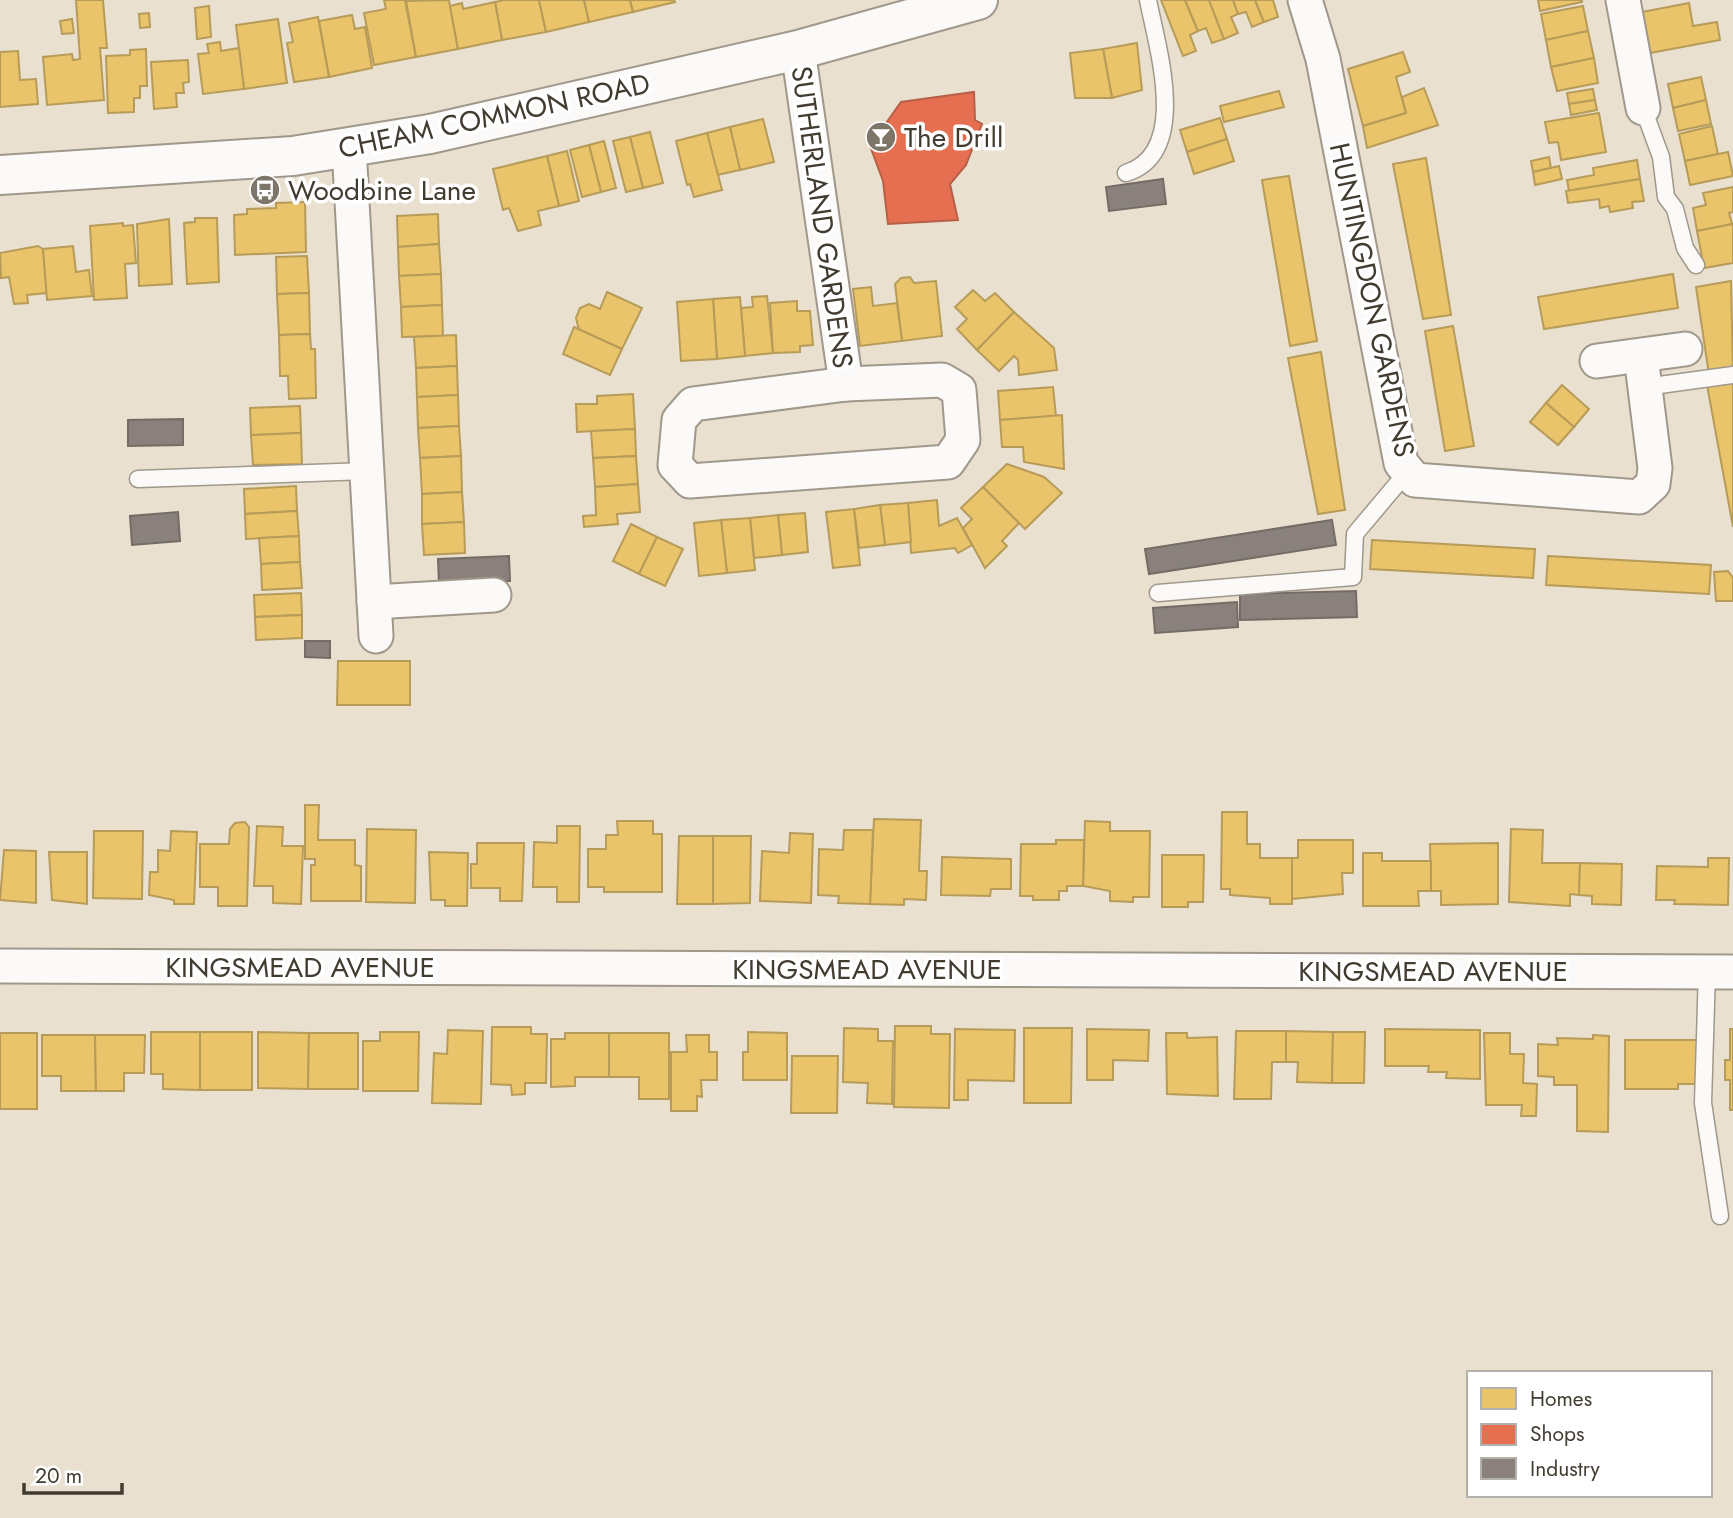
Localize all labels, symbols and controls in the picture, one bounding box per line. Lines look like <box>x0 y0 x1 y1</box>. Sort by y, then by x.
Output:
street label: CHEAM COMMON ROAD <box>334 63 654 169</box>
street label: SUTHERLAND GARDENS <box>781 63 863 371</box>
place label: The Drill <box>904 117 1003 158</box>
bar icon: The Drill <box>864 120 898 154</box>
street label: HUNTINGDON GARDENS <box>1319 139 1425 461</box>
place label: Woodbine Lane <box>288 170 476 211</box>
bus stop icon: Woodbine Lane <box>248 173 282 207</box>
street label: KINGSMEAD AVENUE <box>165 947 435 988</box>
street label: KINGSMEAD AVENUE <box>732 949 1002 990</box>
street label: KINGSMEAD AVENUE <box>1298 951 1568 992</box>
legend <box>1467 1371 1712 1497</box>
text: Homes <box>1530 1384 1592 1414</box>
text: Shops <box>1530 1419 1584 1449</box>
scale bar <box>24 1452 122 1496</box>
text: Industry <box>1530 1454 1601 1484</box>
text: 20 m <box>35 1461 82 1491</box>

